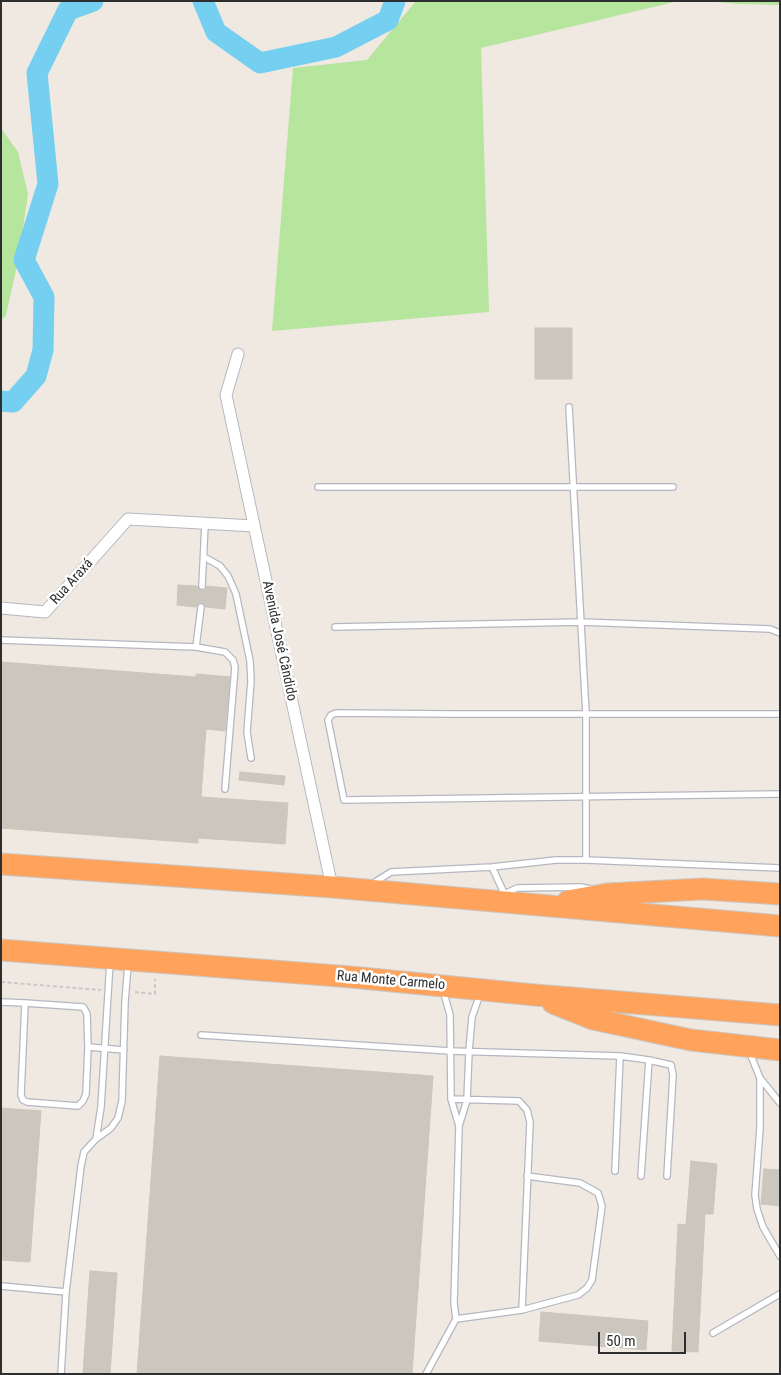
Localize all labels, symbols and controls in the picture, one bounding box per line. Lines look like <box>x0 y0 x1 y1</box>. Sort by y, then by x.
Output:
street label: Rua Araxá <box>47 556 97 608</box>
street label: Avenida José Cândido <box>258 579 300 703</box>
street label: Rua Monte Carmelo <box>336 968 446 994</box>
scale bar <box>601 1322 688 1354</box>
text: 50 m <box>606 1332 636 1350</box>

